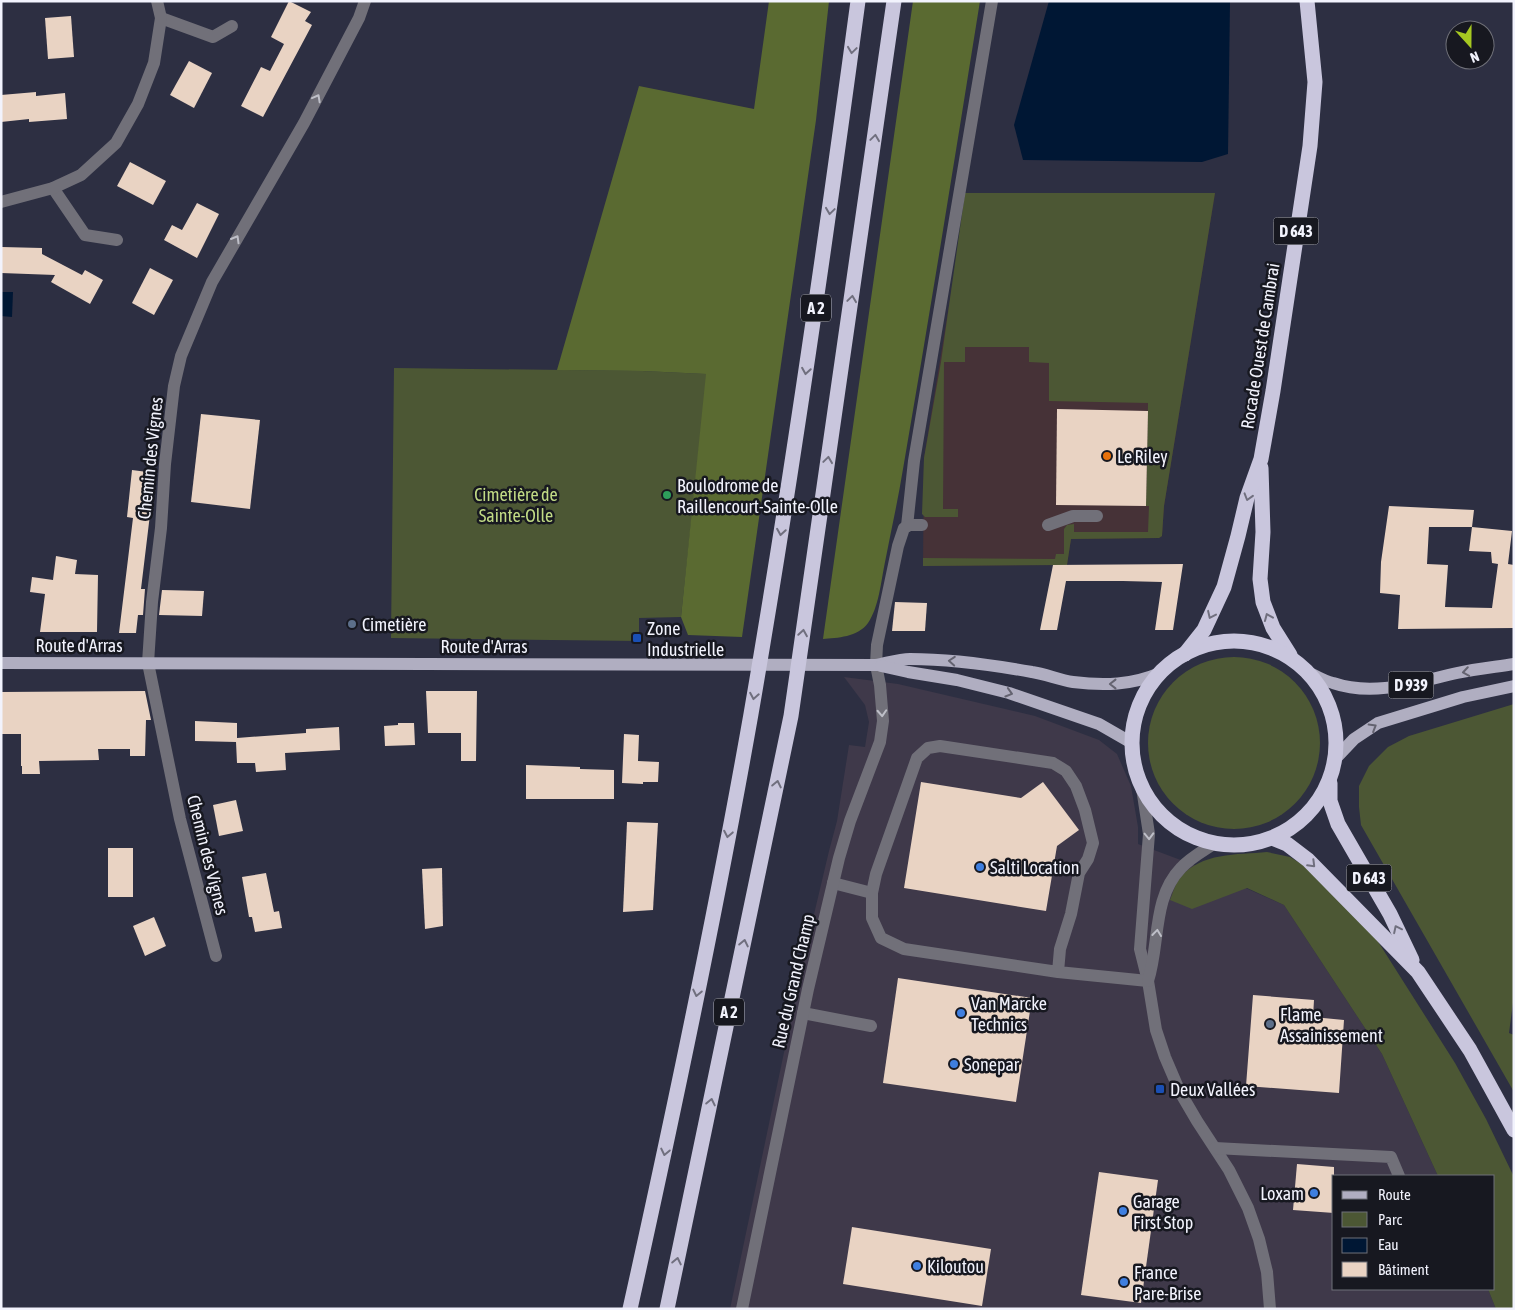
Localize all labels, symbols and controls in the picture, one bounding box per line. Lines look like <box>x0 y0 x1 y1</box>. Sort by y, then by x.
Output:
north arrow <box>1445 20 1495 70</box>
one-way arrow <box>847 46 858 54</box>
text: N <box>1468 48 1481 66</box>
one-way arrow <box>311 95 321 104</box>
one-way arrow <box>869 134 879 143</box>
one-way arrow <box>825 207 836 215</box>
road number: D 643 <box>1274 218 1318 245</box>
one-way arrow <box>230 236 240 245</box>
street label: Rocade Ouest de Cambrai <box>1237 262 1283 430</box>
road number: A 2 <box>801 294 831 322</box>
one-way arrow <box>846 295 856 303</box>
one-way arrow <box>801 368 812 376</box>
street label: Chemin des Vignes <box>133 396 167 520</box>
place label: Le Riley <box>1117 446 1168 467</box>
marker: Le Riley <box>1101 450 1113 462</box>
one-way arrow <box>823 456 833 464</box>
place label: Boulodrome de Raillencourt-Sainte-Olle <box>677 475 838 517</box>
park label: Cimetière de Sainte-Olle <box>474 484 558 526</box>
marker: Boulodrome de Raillencourt-Sainte-Olle <box>661 489 673 501</box>
one-way arrow <box>1243 492 1253 500</box>
one-way arrow <box>776 527 786 536</box>
one-way arrow <box>1207 609 1217 618</box>
one-way arrow <box>1264 613 1274 622</box>
place label: Cimetière <box>362 614 426 635</box>
marker: Cimetière <box>346 618 358 630</box>
place label: Zone Industrielle <box>647 618 724 660</box>
one-way arrow <box>798 628 808 637</box>
marker: Zone Industrielle <box>631 632 643 644</box>
street label: Route d'Arras <box>35 635 123 656</box>
street label: Route d'Arras <box>440 636 528 657</box>
one-way arrow <box>948 656 956 667</box>
one-way arrow <box>1461 666 1470 676</box>
road number: D 939 <box>1388 672 1434 698</box>
one-way arrow <box>1109 679 1116 689</box>
one-way arrow <box>1005 688 1013 698</box>
one-way arrow <box>749 692 759 700</box>
one-way arrow <box>877 709 888 717</box>
one-way arrow <box>1368 724 1377 734</box>
one-way arrow <box>771 779 781 788</box>
street label: Chemin des Vignes <box>183 793 233 917</box>
one-way arrow <box>724 829 734 838</box>
one-way arrow <box>1143 833 1154 841</box>
place label: Salti Location <box>990 857 1079 878</box>
one-way arrow <box>1306 859 1315 868</box>
marker: Salti Location <box>974 861 986 873</box>
road number: D 643 <box>1346 864 1392 891</box>
street label: Rue du Grand Champ <box>767 912 819 1050</box>
one-way arrow <box>1393 925 1403 934</box>
one-way arrow <box>1151 929 1162 937</box>
one-way arrow <box>738 939 748 947</box>
one-way arrow <box>692 989 703 998</box>
place label: Van Marcke Technics <box>971 993 1047 1035</box>
road number: A 2 <box>714 999 744 1026</box>
place label: Flame Assainissement <box>1280 1004 1383 1046</box>
marker: Van Marcke Technics <box>955 1007 967 1019</box>
marker: Flame Assainissement <box>1264 1018 1276 1030</box>
place label: Sonepar <box>964 1054 1020 1075</box>
marker: Sonepar <box>948 1058 960 1070</box>
place label: Deux Vallées <box>1170 1079 1255 1100</box>
marker: Deux Vallées <box>1154 1083 1166 1095</box>
one-way arrow <box>705 1098 715 1107</box>
one-way arrow <box>660 1148 670 1157</box>
legend <box>1332 1175 1495 1290</box>
place label: Loxam <box>1260 1183 1304 1204</box>
text: Route <box>1378 1186 1411 1203</box>
marker: Loxam <box>1308 1187 1320 1199</box>
place label: Garage First Stop <box>1133 1191 1193 1233</box>
marker: Garage First Stop <box>1117 1205 1129 1217</box>
text: Parc <box>1378 1211 1402 1228</box>
text: Eau <box>1378 1236 1399 1253</box>
place label: Kiloutou <box>927 1256 984 1277</box>
one-way arrow <box>671 1257 682 1266</box>
marker: Kiloutou <box>911 1260 923 1272</box>
text: Bâtiment <box>1378 1261 1429 1278</box>
place label: France Pare-Brise <box>1134 1262 1201 1304</box>
marker: France Pare-Brise <box>1118 1276 1130 1288</box>

